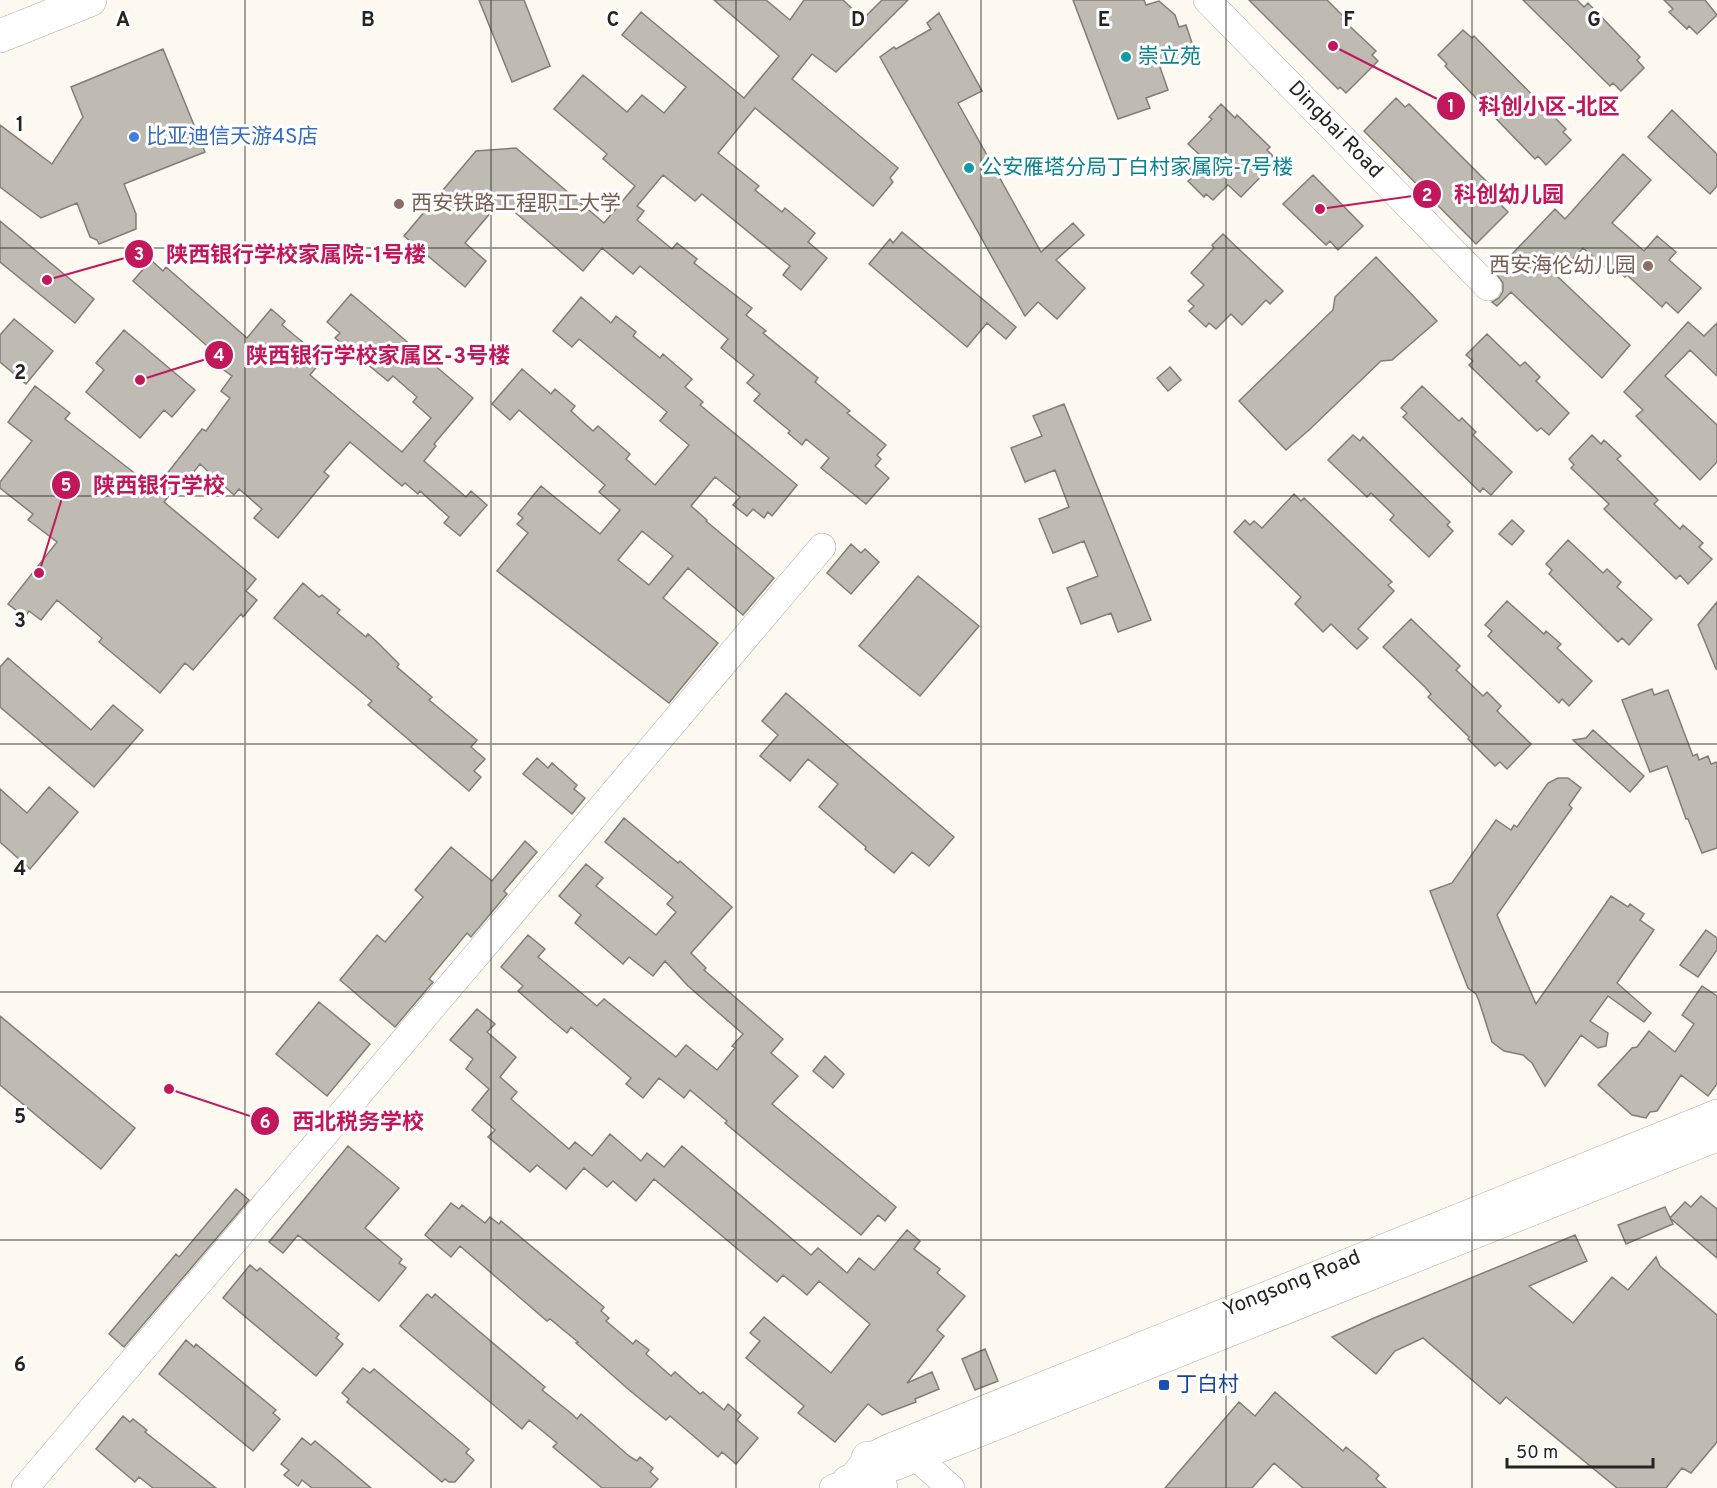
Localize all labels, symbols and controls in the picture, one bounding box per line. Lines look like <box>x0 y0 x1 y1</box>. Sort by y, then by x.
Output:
text: A <box>116 8 130 34</box>
text: B <box>361 8 375 34</box>
text: C <box>607 8 619 34</box>
text: D <box>851 8 865 34</box>
text: E <box>1098 8 1110 34</box>
text: F <box>1343 8 1355 34</box>
text: G <box>1587 8 1601 34</box>
place label: 崇立苑 <box>1138 44 1201 71</box>
marker: 崇立苑 <box>1119 50 1133 64</box>
street label: Dingbai Road <box>1282 75 1388 185</box>
callout: 科创小区-北区 <box>1436 86 1632 126</box>
text: 科创小区-北区 <box>1478 95 1620 122</box>
text: 1 <box>1447 96 1455 119</box>
text: 1 <box>16 113 24 139</box>
place label: 比亚迪信天游4S店 <box>146 124 319 151</box>
marker: 比亚迪信天游4S店 <box>127 130 141 144</box>
place label: 公安雁塔分局丁白村家属院-7号楼 <box>981 155 1293 182</box>
marker: 公安雁塔分局丁白村家属院-7号楼 <box>962 161 976 175</box>
callout: 科创幼儿园 <box>1412 174 1576 214</box>
text: 科创幼儿园 <box>1454 183 1564 210</box>
text: 2 <box>1421 185 1433 208</box>
place label: 西安铁路工程职工大学 <box>411 191 621 218</box>
marker: 西安铁路工程职工大学 <box>392 197 406 211</box>
callout: 陕西银行学校家属院-1号楼 <box>124 234 438 274</box>
text: 陕西银行学校家属院-1号楼 <box>166 243 426 270</box>
text: 3 <box>134 244 144 267</box>
place label: 西安海伦幼儿园 <box>1489 253 1636 280</box>
marker: 西安海伦幼儿园 <box>1641 259 1655 273</box>
callout: 陕西银行学校家属区-3号楼 <box>204 335 522 375</box>
text: 陕西银行学校家属区-3号楼 <box>246 344 510 371</box>
text: 4 <box>213 345 225 368</box>
text: 2 <box>14 361 26 387</box>
callout: 陕西银行学校 <box>51 465 237 505</box>
text: 陕西银行学校 <box>93 474 225 501</box>
text: 5 <box>61 475 72 498</box>
text: 3 <box>14 609 26 635</box>
text: 4 <box>14 857 26 883</box>
callout: 西北税务学校 <box>250 1101 436 1141</box>
text: 5 <box>14 1105 26 1131</box>
text: 西北税务学校 <box>292 1110 424 1137</box>
text: 6 <box>259 1112 271 1135</box>
street label: Yongsong Road <box>1219 1244 1365 1324</box>
text: 6 <box>14 1353 26 1379</box>
place label: 丁白村 <box>1176 1372 1239 1399</box>
marker: 丁白村 <box>1157 1378 1171 1392</box>
scale bar <box>1507 1431 1652 1469</box>
text: 50 m <box>1516 1442 1558 1465</box>

